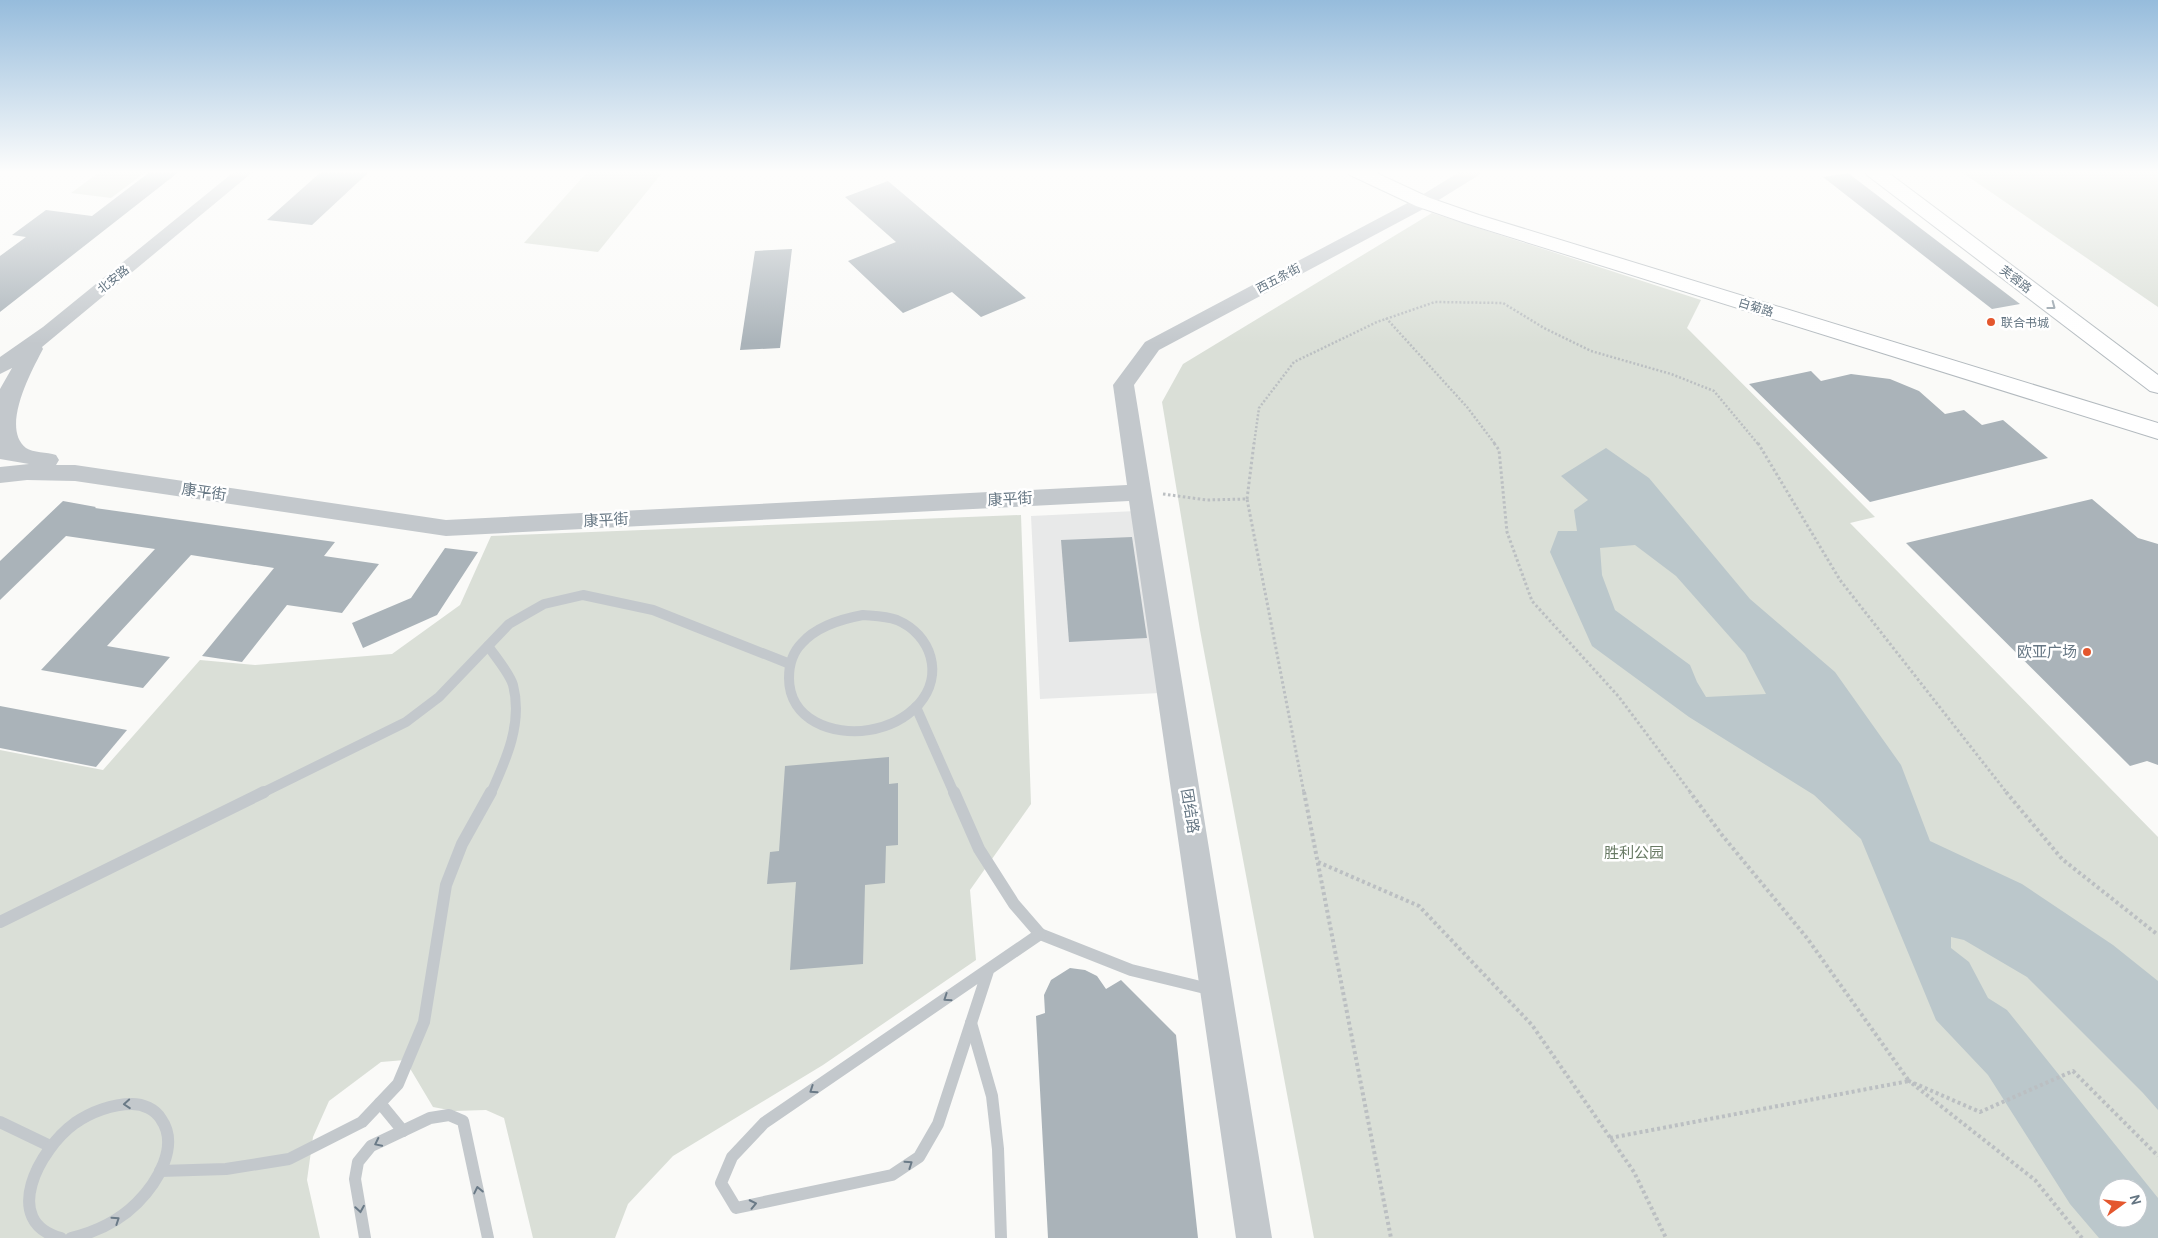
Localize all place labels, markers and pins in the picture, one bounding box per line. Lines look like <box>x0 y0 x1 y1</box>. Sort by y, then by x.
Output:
place label: 联合书城 <box>2001 315 2049 330</box>
marker: 联合书城 <box>1985 316 1997 328</box>
place label: 欧亚广场 <box>2017 643 2077 661</box>
marker: 欧亚广场 <box>2081 646 2093 658</box>

